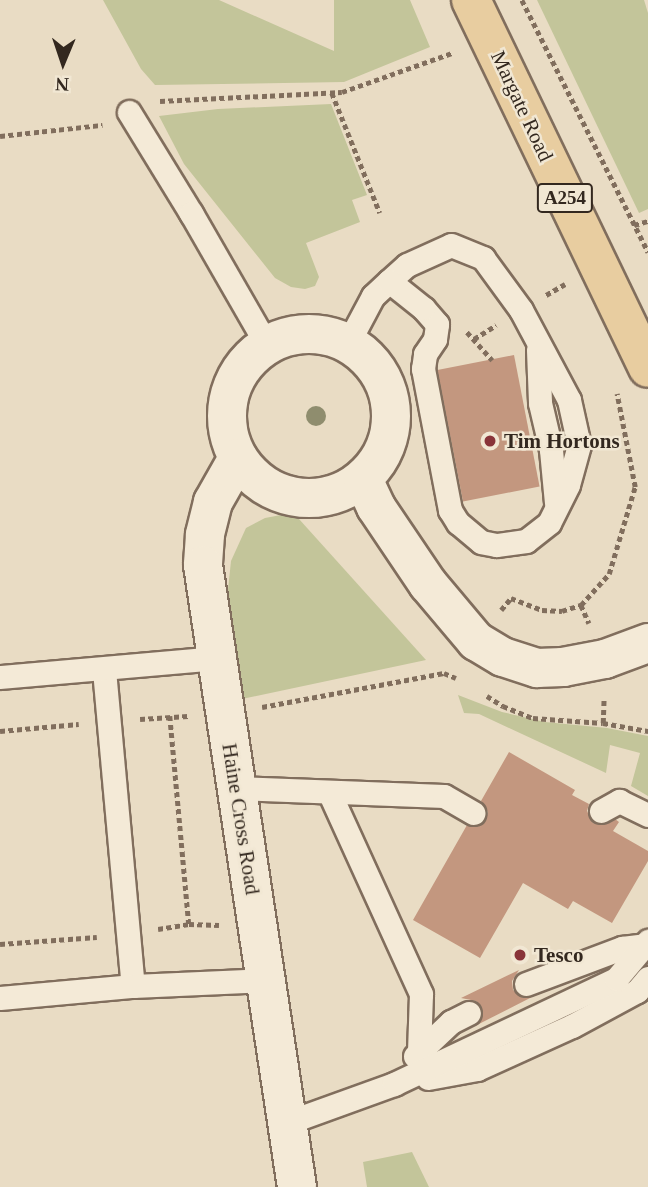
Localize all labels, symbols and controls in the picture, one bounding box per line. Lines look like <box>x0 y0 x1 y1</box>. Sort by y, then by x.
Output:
north arrow <box>28 28 98 98</box>
street label: Margate Road <box>485 47 559 165</box>
text: N <box>55 74 69 95</box>
road number: A254 <box>535 182 595 214</box>
place label: Tim Hortons <box>504 428 620 454</box>
marker: Tim Hortons <box>482 433 498 449</box>
street label: Haine Cross Road <box>217 742 265 896</box>
place label: Tesco <box>534 942 583 968</box>
marker: Tesco <box>512 947 528 963</box>

